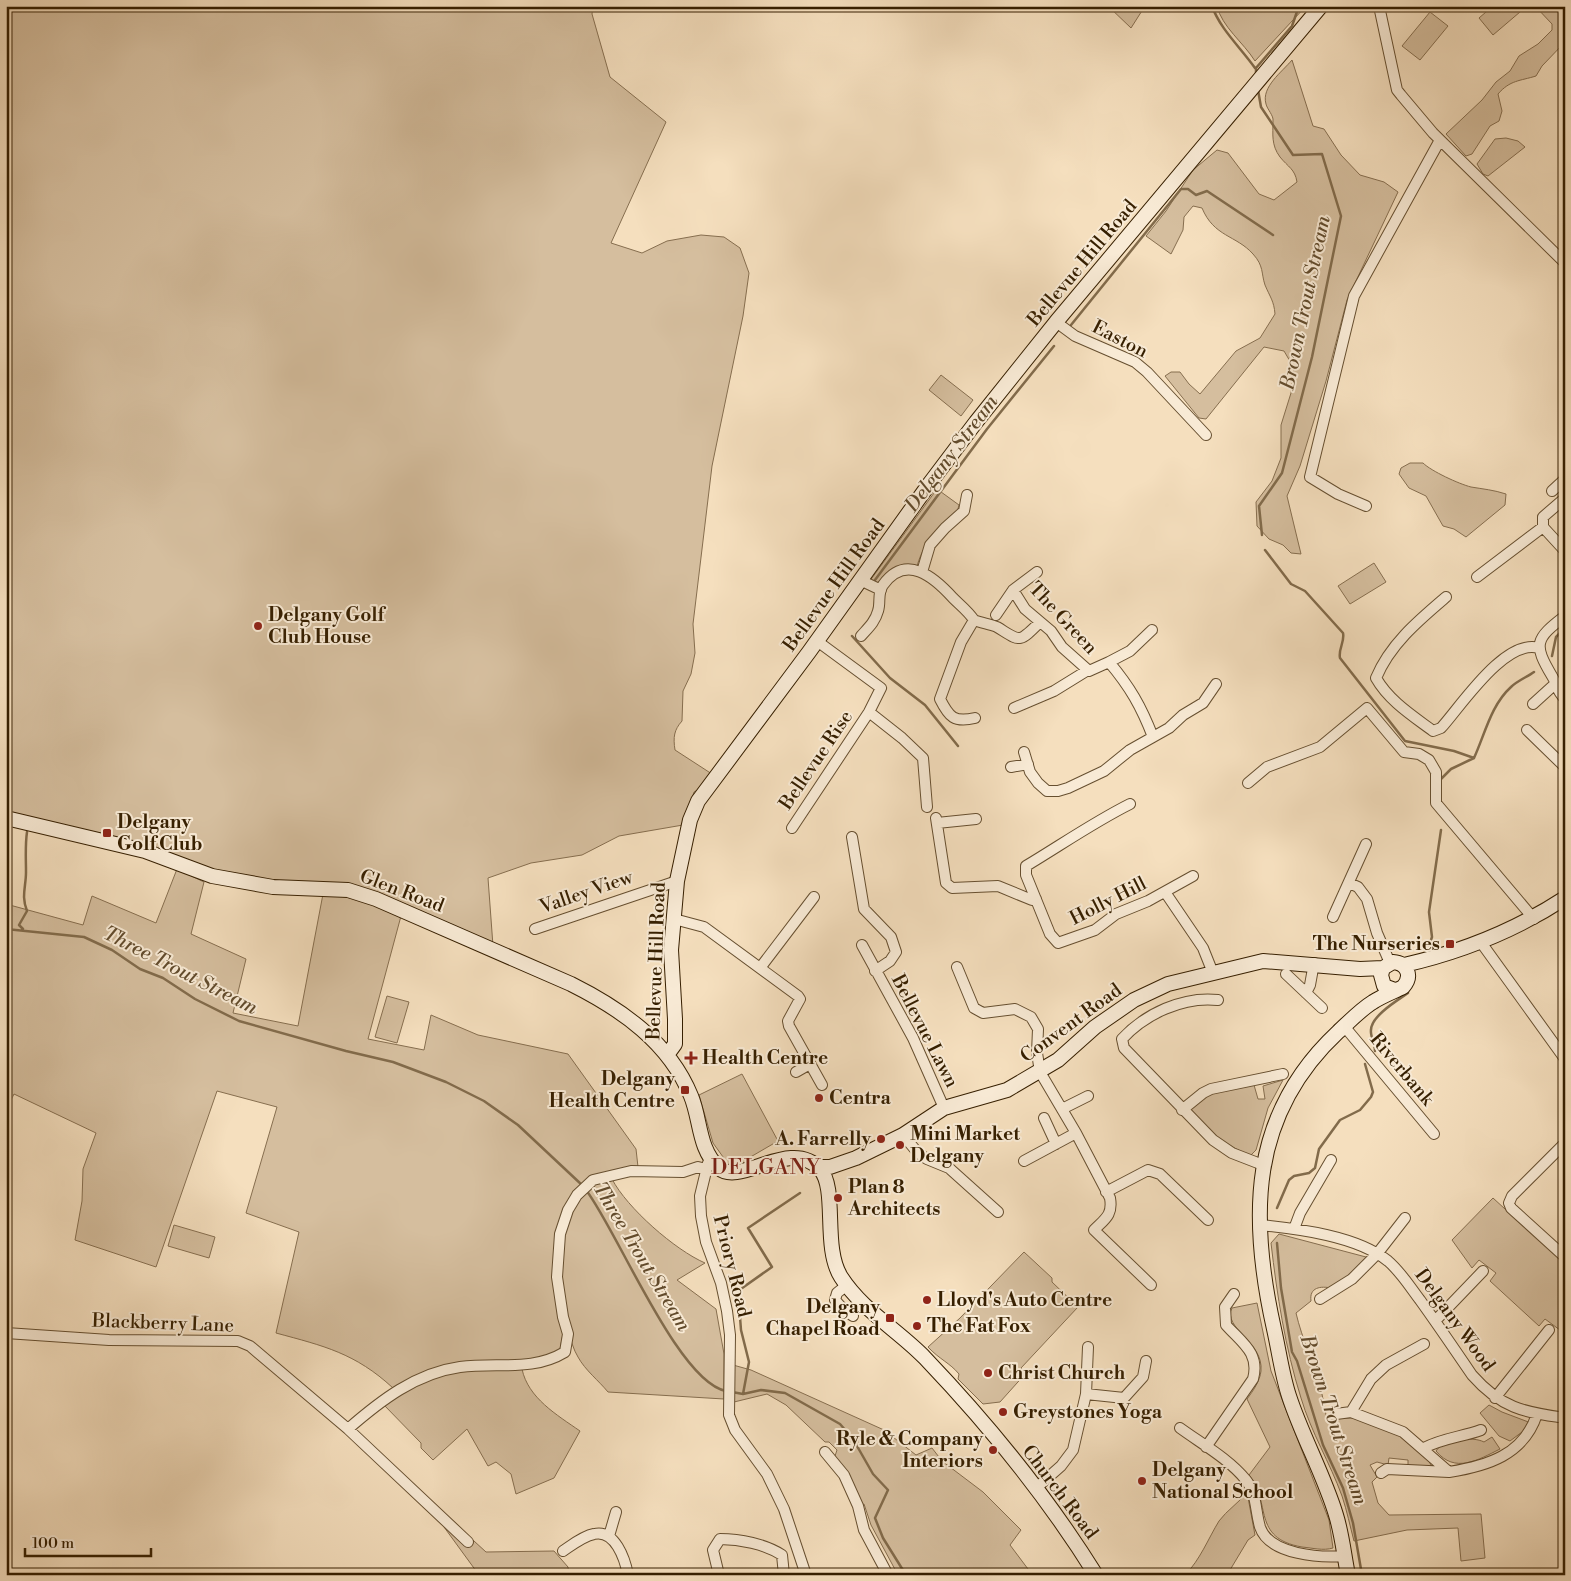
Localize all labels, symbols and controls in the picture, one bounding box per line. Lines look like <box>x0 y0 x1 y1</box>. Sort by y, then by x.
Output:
street label: Bellevue Hill Road <box>1021 195 1142 332</box>
water label: Brown Trout Stream <box>1275 213 1337 393</box>
street label: Easton <box>1088 315 1152 363</box>
water label: Delgany Stream <box>899 390 1005 518</box>
street label: Bellevue Hill Road <box>777 514 890 657</box>
street label: The Green <box>1023 577 1103 659</box>
place label: Delgany Golf Club House <box>268 603 387 649</box>
marker: Delgany Golf Club House <box>252 620 264 632</box>
street label: Bellevue Rise <box>773 706 858 815</box>
place label: Delgany Golf Club <box>117 810 202 856</box>
marker: Delgany Golf Club <box>101 827 113 839</box>
street label: Glen Road <box>356 864 448 918</box>
street label: Valley View <box>535 865 637 919</box>
street label: Holly Hill <box>1066 871 1151 931</box>
street label: Bellevue Hill Road <box>641 881 671 1041</box>
water label: Three Trout Stream <box>99 921 262 1021</box>
place label: The Nurseries <box>1313 932 1440 956</box>
marker: The Nurseries <box>1444 938 1456 950</box>
street label: Bellevue Lawn <box>886 969 964 1092</box>
street label: Convent Road <box>1016 978 1127 1068</box>
street label: Riverbank <box>1365 1028 1440 1111</box>
place label: Health Centre <box>702 1046 828 1070</box>
marker: Health Centre <box>684 1051 698 1065</box>
place label: Delgany Health Centre <box>549 1067 675 1113</box>
marker: Delgany Health Centre <box>679 1084 691 1096</box>
place label: Centra <box>829 1086 892 1110</box>
marker: Centra <box>813 1092 825 1104</box>
place label: Mini Market Delgany <box>910 1122 1020 1168</box>
place label: A. Farrelly <box>774 1127 871 1151</box>
marker: A. Farrelly <box>875 1133 887 1145</box>
marker: Mini Market Delgany <box>894 1139 906 1151</box>
district label: DELGANY <box>711 1155 821 1181</box>
place label: Plan 8 Architects <box>847 1175 940 1221</box>
water label: Three Trout Stream <box>586 1178 696 1337</box>
marker: Plan 8 Architects <box>832 1192 844 1204</box>
street label: Priory Road <box>708 1212 756 1320</box>
street label: Delgany Wood <box>1409 1264 1501 1377</box>
place label: Lloyd's Auto Centre <box>937 1288 1112 1312</box>
marker: Lloyd's Auto Centre <box>921 1294 933 1306</box>
place label: Delgany Chapel Road <box>766 1295 880 1341</box>
street label: Blackberry Lane <box>90 1308 235 1337</box>
marker: Delgany Chapel Road <box>884 1312 896 1324</box>
place label: The Fat Fox <box>927 1314 1031 1338</box>
marker: The Fat Fox <box>911 1320 923 1332</box>
water label: Brown Trout Stream <box>1293 1331 1373 1509</box>
place label: Christ Church <box>998 1361 1126 1385</box>
marker: Christ Church <box>982 1367 994 1379</box>
place label: Greystones Yoga <box>1013 1400 1163 1424</box>
marker: Greystones Yoga <box>997 1406 1009 1418</box>
place label: Ryle & Company Interiors <box>836 1427 983 1473</box>
street label: Church Road <box>1017 1440 1103 1544</box>
marker: Ryle & Company Interiors <box>987 1444 999 1456</box>
place label: Delgany National School <box>1152 1458 1293 1504</box>
marker: Delgany National School <box>1136 1475 1148 1487</box>
scale bar <box>25 1526 151 1558</box>
text: 100 m <box>32 1534 74 1553</box>

